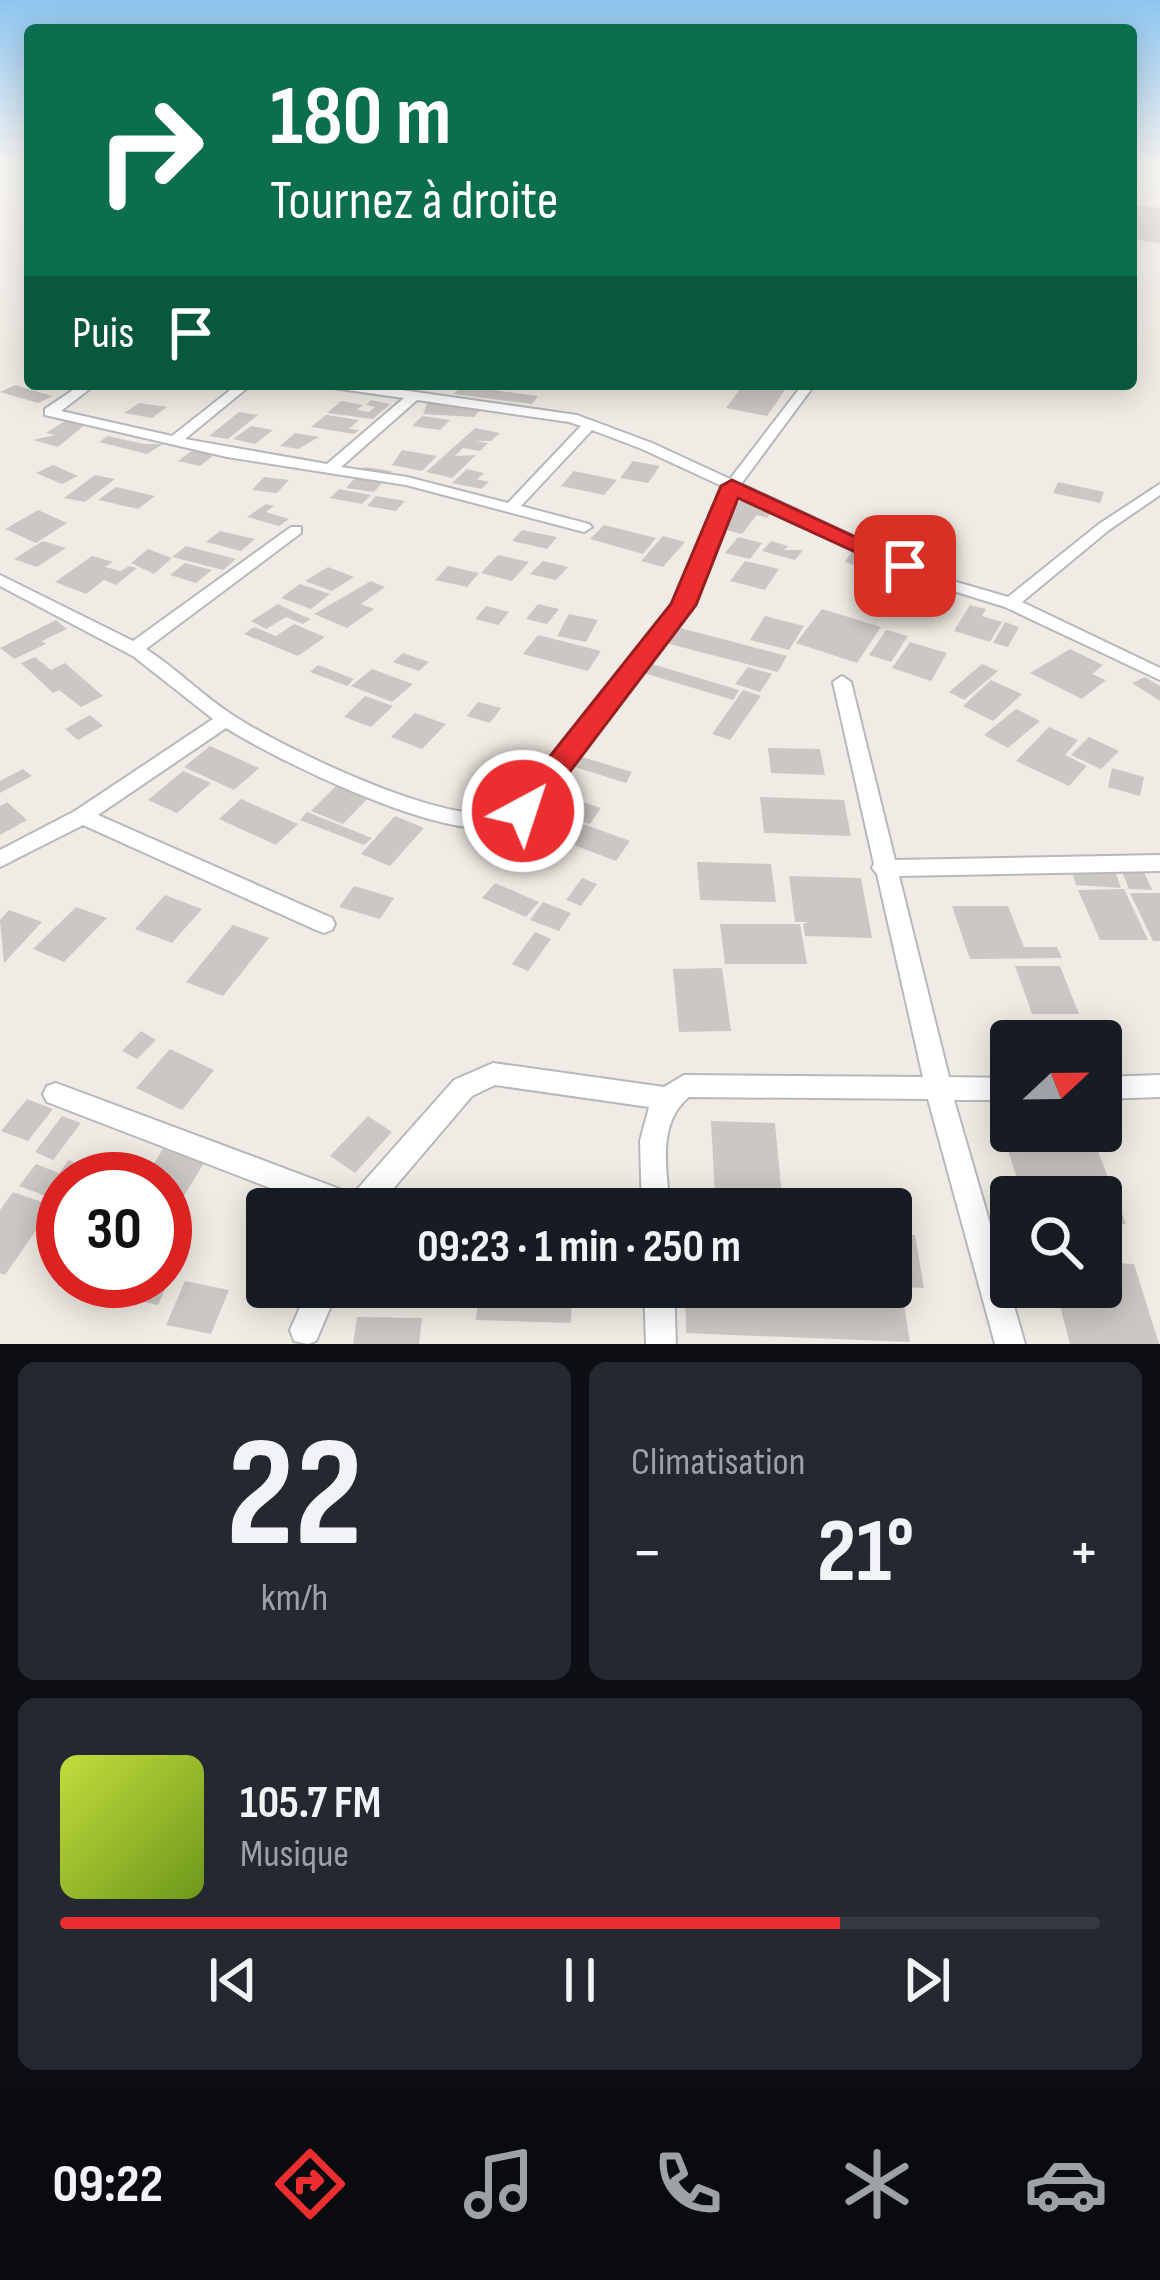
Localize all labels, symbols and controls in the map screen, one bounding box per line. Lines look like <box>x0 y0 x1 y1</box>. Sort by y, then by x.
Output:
text: 180 m <box>270 67 451 168</box>
icon: right <box>72 72 228 228</box>
text: Tournez à droite <box>270 169 558 234</box>
icon: arrive <box>158 300 224 366</box>
text: Puis <box>72 306 134 361</box>
pin <box>854 515 956 617</box>
icon: arrive <box>872 533 938 599</box>
position arrow <box>460 748 586 874</box>
north arrow <box>990 1020 1122 1152</box>
map controls <box>990 1020 1122 1308</box>
speed limit sign: 30 <box>36 1152 192 1308</box>
button: search <box>990 1176 1122 1308</box>
text: 09:23 · 1 min · 250 m <box>417 1220 741 1275</box>
text: 22 <box>226 1403 363 1590</box>
text: Climatisation <box>631 1439 805 1486</box>
text: 21° <box>817 1499 914 1607</box>
text: − <box>631 1514 663 1593</box>
text: + <box>1068 1514 1100 1593</box>
text: km/h <box>261 1575 328 1622</box>
text: 105.7 FM <box>240 1776 381 1831</box>
text: Musique <box>240 1831 349 1878</box>
icon: previous <box>200 1947 266 2013</box>
icon: pause <box>547 1947 613 2013</box>
icon: next <box>894 1947 960 2013</box>
icon: directions <box>268 2142 352 2226</box>
icon: music <box>457 2142 541 2226</box>
icon: phone <box>646 2142 730 2226</box>
icon: climate <box>835 2142 919 2226</box>
icon: car <box>1024 2142 1108 2226</box>
text: 09:22 <box>52 2152 163 2217</box>

